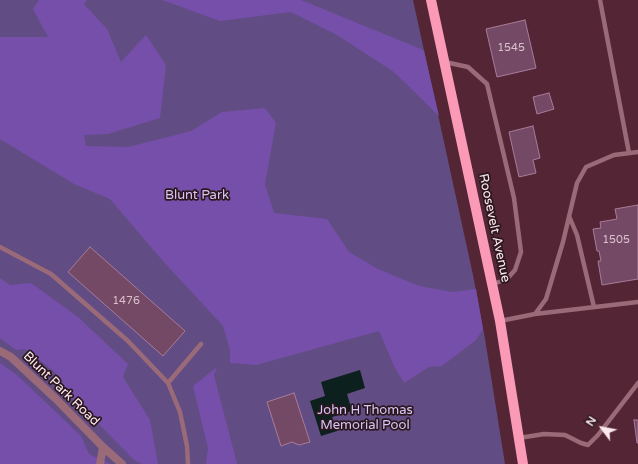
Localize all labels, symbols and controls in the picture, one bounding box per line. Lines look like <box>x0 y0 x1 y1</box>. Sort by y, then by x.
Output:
house number: 1545 <box>497 41 525 55</box>
street label: Roosevelt Avenue <box>475 172 513 284</box>
park label: Blunt Park <box>165 188 229 204</box>
house number: 1505 <box>602 233 630 247</box>
house number: 1476 <box>112 294 140 308</box>
street label: Blunt Park Road <box>20 349 102 429</box>
park label: John H Thomas Memorial Pool <box>317 403 413 434</box>
north arrow <box>582 408 622 448</box>
text: N <box>584 414 599 429</box>

